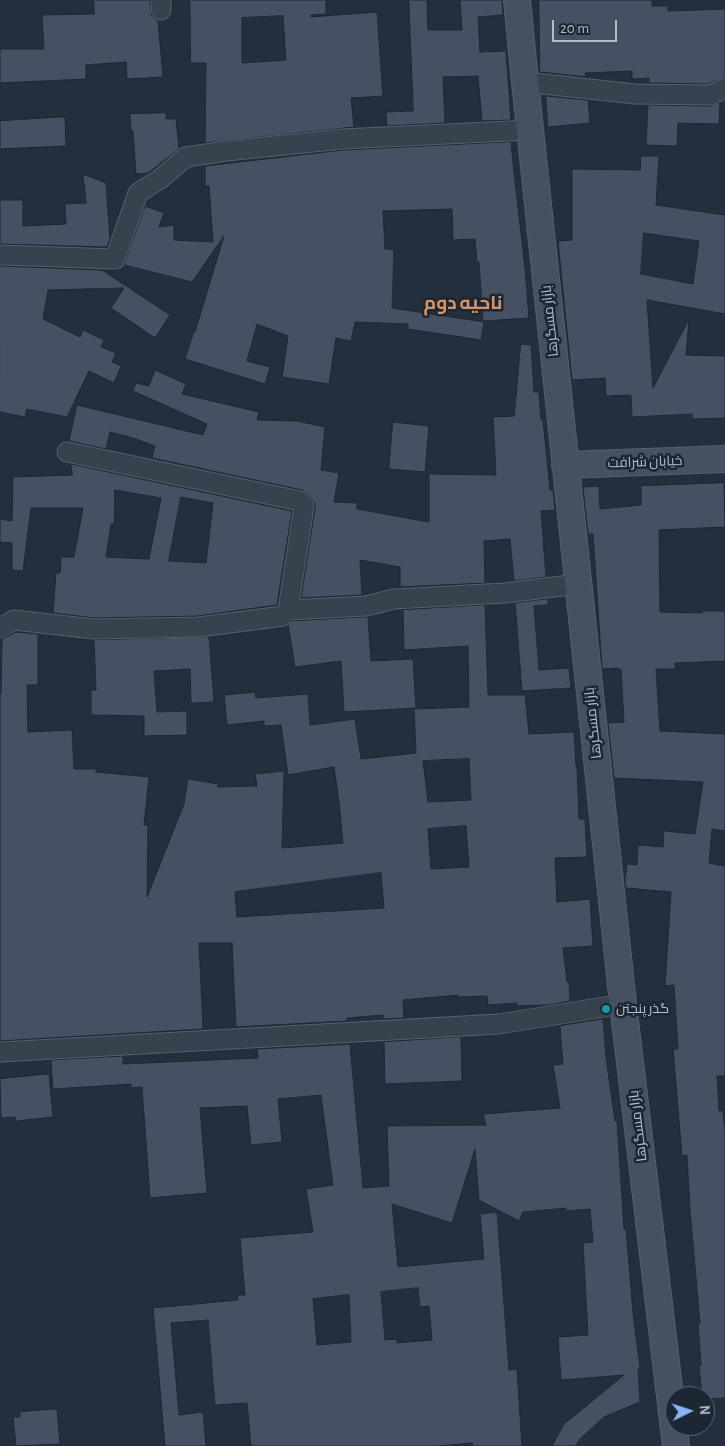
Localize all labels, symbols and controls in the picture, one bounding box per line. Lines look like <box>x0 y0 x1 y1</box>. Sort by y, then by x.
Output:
scale bar <box>555 10 620 42</box>
text: 20 m <box>560 21 589 36</box>
street label: بازار مسگرها <box>538 284 562 358</box>
district label: ناحیه دوم <box>423 292 503 314</box>
street label: خیابان شرافت <box>607 452 683 472</box>
street label: بازار مسگرها <box>581 686 605 760</box>
place label: گذر پنجتن <box>616 1001 669 1017</box>
marker: گذر پنجتن <box>600 1003 612 1015</box>
street label: بازار مسگرها <box>625 1089 651 1163</box>
north arrow <box>665 1386 715 1436</box>
text: N <box>697 1405 711 1415</box>

